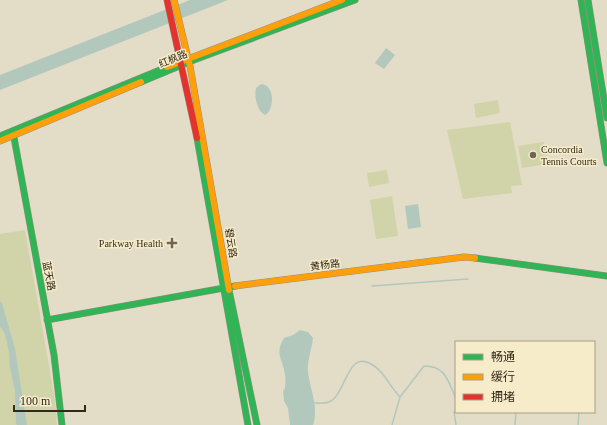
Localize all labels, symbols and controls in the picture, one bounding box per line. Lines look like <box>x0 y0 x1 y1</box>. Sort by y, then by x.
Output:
street label: 红枫路 <box>157 48 189 70</box>
place label: Concordia Tennis Courts <box>541 144 597 167</box>
marker: Concordia Tennis Courts <box>528 150 538 160</box>
street label: 碧云路 <box>223 227 239 259</box>
marker: Parkway Health <box>166 237 178 249</box>
place label: Parkway Health <box>99 238 163 249</box>
street label: 黄杨路 <box>309 258 341 272</box>
street label: 蓝天路 <box>41 260 57 292</box>
legend <box>455 341 595 413</box>
text: 畅通 <box>491 350 515 364</box>
text: 缓行 <box>491 370 515 384</box>
scale bar <box>14 387 85 413</box>
text: 拥堵 <box>491 390 515 404</box>
text: 100 m <box>20 394 51 408</box>

